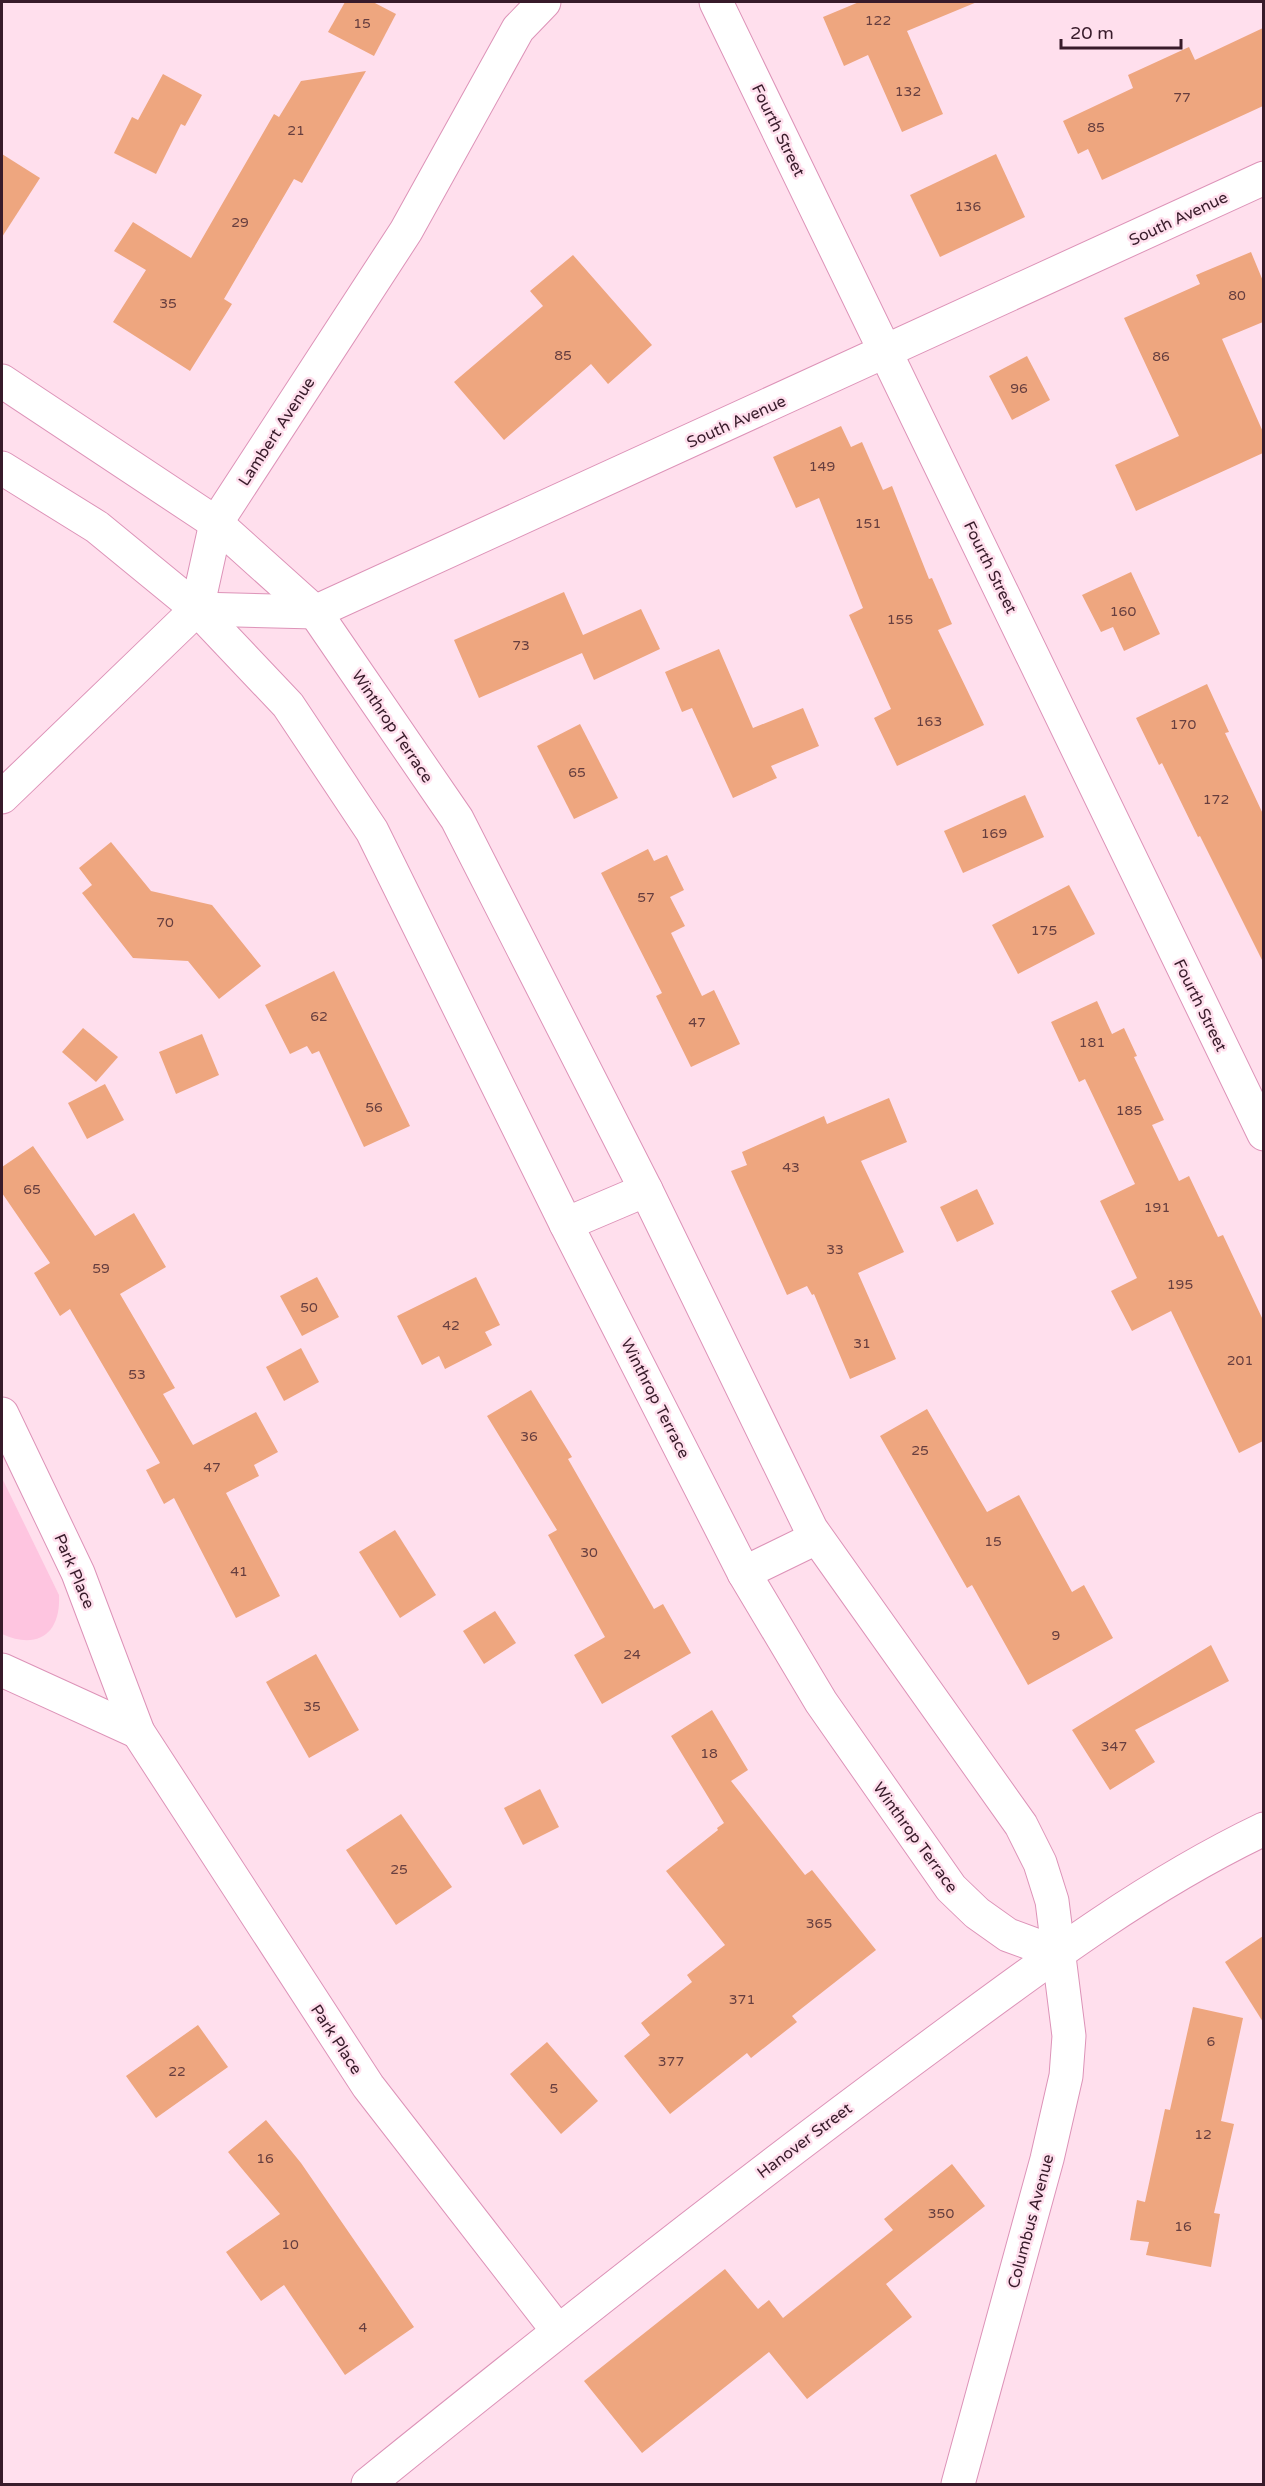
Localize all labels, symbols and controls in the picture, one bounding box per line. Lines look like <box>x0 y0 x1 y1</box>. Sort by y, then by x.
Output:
house number: 122 <box>865 12 891 29</box>
scale bar <box>1061 12 1181 50</box>
house number: 15 <box>353 15 371 32</box>
text: 20 m <box>1070 22 1114 44</box>
street label: Fourth Street <box>747 81 809 180</box>
house number: 132 <box>895 83 921 100</box>
house number: 77 <box>1173 89 1191 106</box>
house number: 85 <box>1087 119 1105 136</box>
house number: 21 <box>287 122 305 139</box>
street label: South Avenue <box>1126 187 1231 250</box>
house number: 136 <box>955 198 981 215</box>
house number: 29 <box>231 214 249 231</box>
house number: 80 <box>1228 287 1246 304</box>
house number: 35 <box>159 295 177 312</box>
house number: 85 <box>554 347 572 364</box>
house number: 86 <box>1152 348 1170 365</box>
street label: Lambert Avenue <box>234 373 319 490</box>
house number: 96 <box>1010 380 1028 397</box>
street label: South Avenue <box>684 391 789 453</box>
house number: 149 <box>809 458 835 475</box>
house number: 151 <box>855 515 881 532</box>
street label: Fourth Street <box>959 518 1021 617</box>
house number: 160 <box>1110 603 1136 620</box>
house number: 155 <box>887 611 913 628</box>
house number: 73 <box>512 637 530 654</box>
street label: Winthrop Terrace <box>347 666 437 787</box>
house number: 163 <box>916 713 942 730</box>
house number: 170 <box>1170 716 1196 733</box>
house number: 65 <box>568 764 586 781</box>
house number: 172 <box>1203 791 1229 808</box>
house number: 169 <box>981 825 1007 842</box>
house number: 57 <box>637 889 655 906</box>
house number: 70 <box>156 914 174 931</box>
house number: 175 <box>1031 922 1057 939</box>
street label: Fourth Street <box>1169 956 1231 1055</box>
house number: 62 <box>310 1008 328 1025</box>
house number: 47 <box>688 1014 706 1031</box>
house number: 181 <box>1079 1034 1105 1051</box>
house number: 56 <box>365 1099 383 1116</box>
house number: 185 <box>1116 1102 1142 1119</box>
house number: 43 <box>782 1159 800 1176</box>
house number: 65 <box>23 1181 41 1198</box>
house number: 191 <box>1144 1199 1170 1216</box>
house number: 33 <box>826 1241 844 1258</box>
house number: 59 <box>92 1260 110 1277</box>
house number: 195 <box>1167 1276 1193 1293</box>
house number: 50 <box>300 1299 318 1316</box>
house number: 42 <box>442 1317 460 1334</box>
street label: Winthrop Terrace <box>616 1335 694 1462</box>
house number: 31 <box>853 1335 871 1352</box>
house number: 201 <box>1227 1352 1253 1369</box>
house number: 53 <box>128 1366 146 1383</box>
house number: 36 <box>520 1428 538 1445</box>
house number: 25 <box>911 1442 929 1459</box>
house number: 47 <box>203 1459 221 1476</box>
street label: Park Place <box>49 1531 99 1612</box>
house number: 15 <box>984 1533 1002 1550</box>
house number: 30 <box>580 1544 598 1561</box>
house number: 41 <box>230 1563 248 1580</box>
house number: 9 <box>1052 1627 1060 1644</box>
house number: 24 <box>623 1646 641 1663</box>
house number: 35 <box>303 1698 321 1715</box>
house number: 347 <box>1101 1738 1127 1755</box>
house number: 18 <box>700 1745 718 1762</box>
street label: Winthrop Terrace <box>868 1778 962 1897</box>
house number: 25 <box>390 1861 408 1878</box>
house number: 365 <box>806 1915 832 1932</box>
house number: 371 <box>729 1991 755 2008</box>
street label: Park Place <box>306 2001 366 2078</box>
house number: 6 <box>1207 2033 1216 2050</box>
house number: 377 <box>658 2053 684 2070</box>
house number: 22 <box>168 2063 186 2080</box>
house number: 5 <box>550 2080 558 2097</box>
street label: Hanover Street <box>753 2099 856 2183</box>
house number: 12 <box>1194 2126 1212 2143</box>
house number: 16 <box>256 2150 274 2167</box>
street label: Columbus Avenue <box>1003 2152 1058 2290</box>
house number: 350 <box>928 2205 954 2222</box>
house number: 16 <box>1174 2218 1192 2235</box>
house number: 10 <box>281 2236 299 2253</box>
house number: 4 <box>359 2319 368 2336</box>

